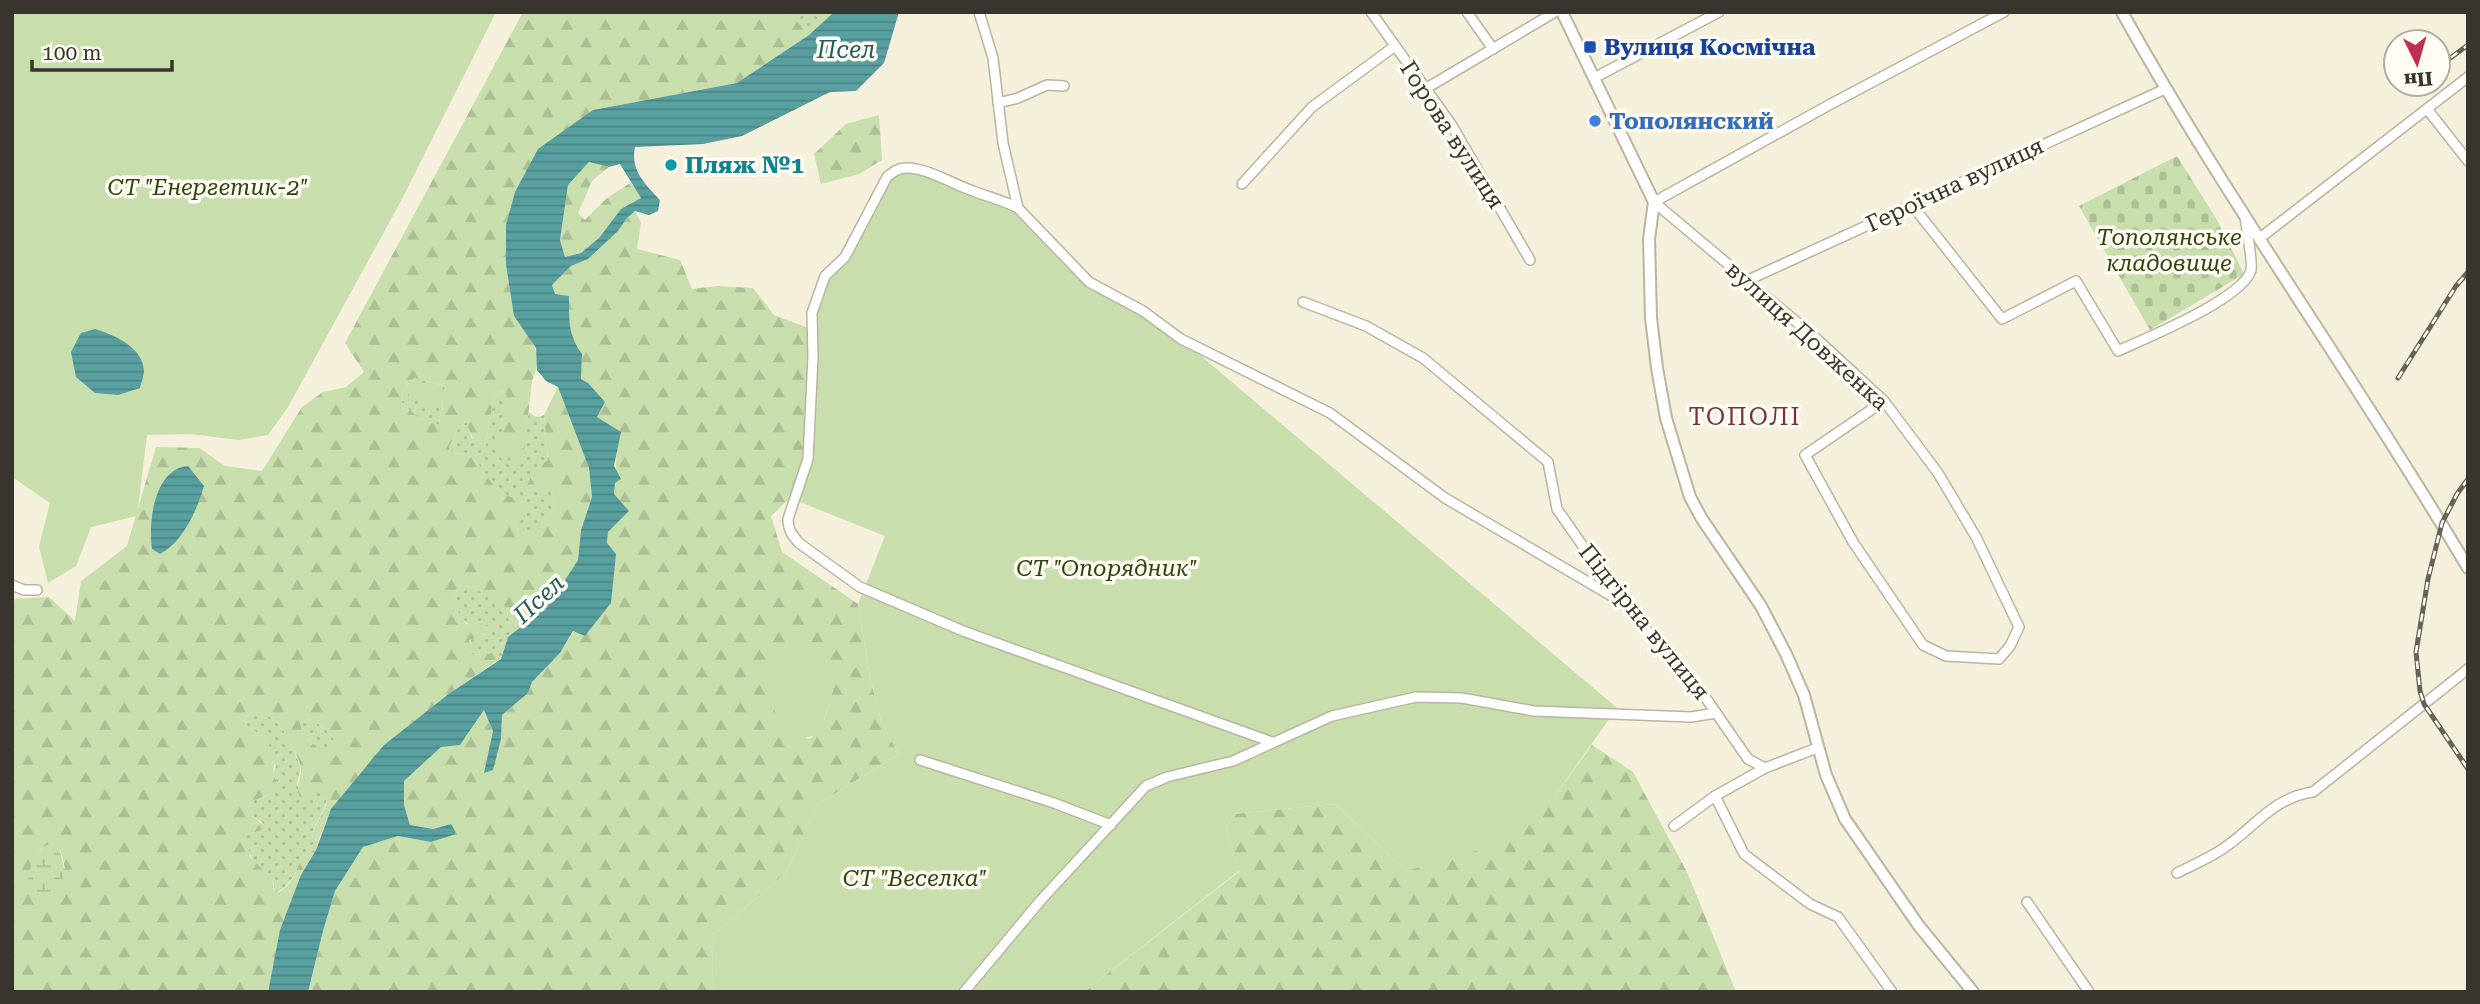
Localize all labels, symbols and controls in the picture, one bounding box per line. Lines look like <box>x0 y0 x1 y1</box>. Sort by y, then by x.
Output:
scale bar <box>32 28 172 72</box>
north arrow <box>2382 28 2452 98</box>
place label: Вулиця Космічна <box>1604 34 1816 61</box>
water label: Псел <box>816 36 875 64</box>
marker: Вулиця Космічна <box>1582 39 1598 55</box>
text: 100 m <box>42 41 102 65</box>
street label: Горова вулиця <box>1394 56 1510 214</box>
text: Пн <box>2403 67 2434 92</box>
place label: Тополянский <box>1609 108 1774 135</box>
marker: Тополянский <box>1587 113 1603 129</box>
street label: Героїчна вулиця <box>1862 132 2048 238</box>
place label: Пляж №1 <box>685 152 804 179</box>
marker: Пляж №1 <box>663 157 679 173</box>
park label: СТ "Енергетик-2" <box>108 174 308 201</box>
park label: Тополянське кладовище <box>2096 224 2242 277</box>
street label: вулиця Довженка <box>1720 256 1894 416</box>
district label: ТОПОЛІ <box>1688 403 1802 431</box>
street label: Підгірна вулиця <box>1573 539 1715 705</box>
park label: СТ "Опорядник" <box>1016 555 1198 582</box>
water label: Псел <box>507 569 570 630</box>
park label: СТ "Веселка" <box>843 865 987 892</box>

